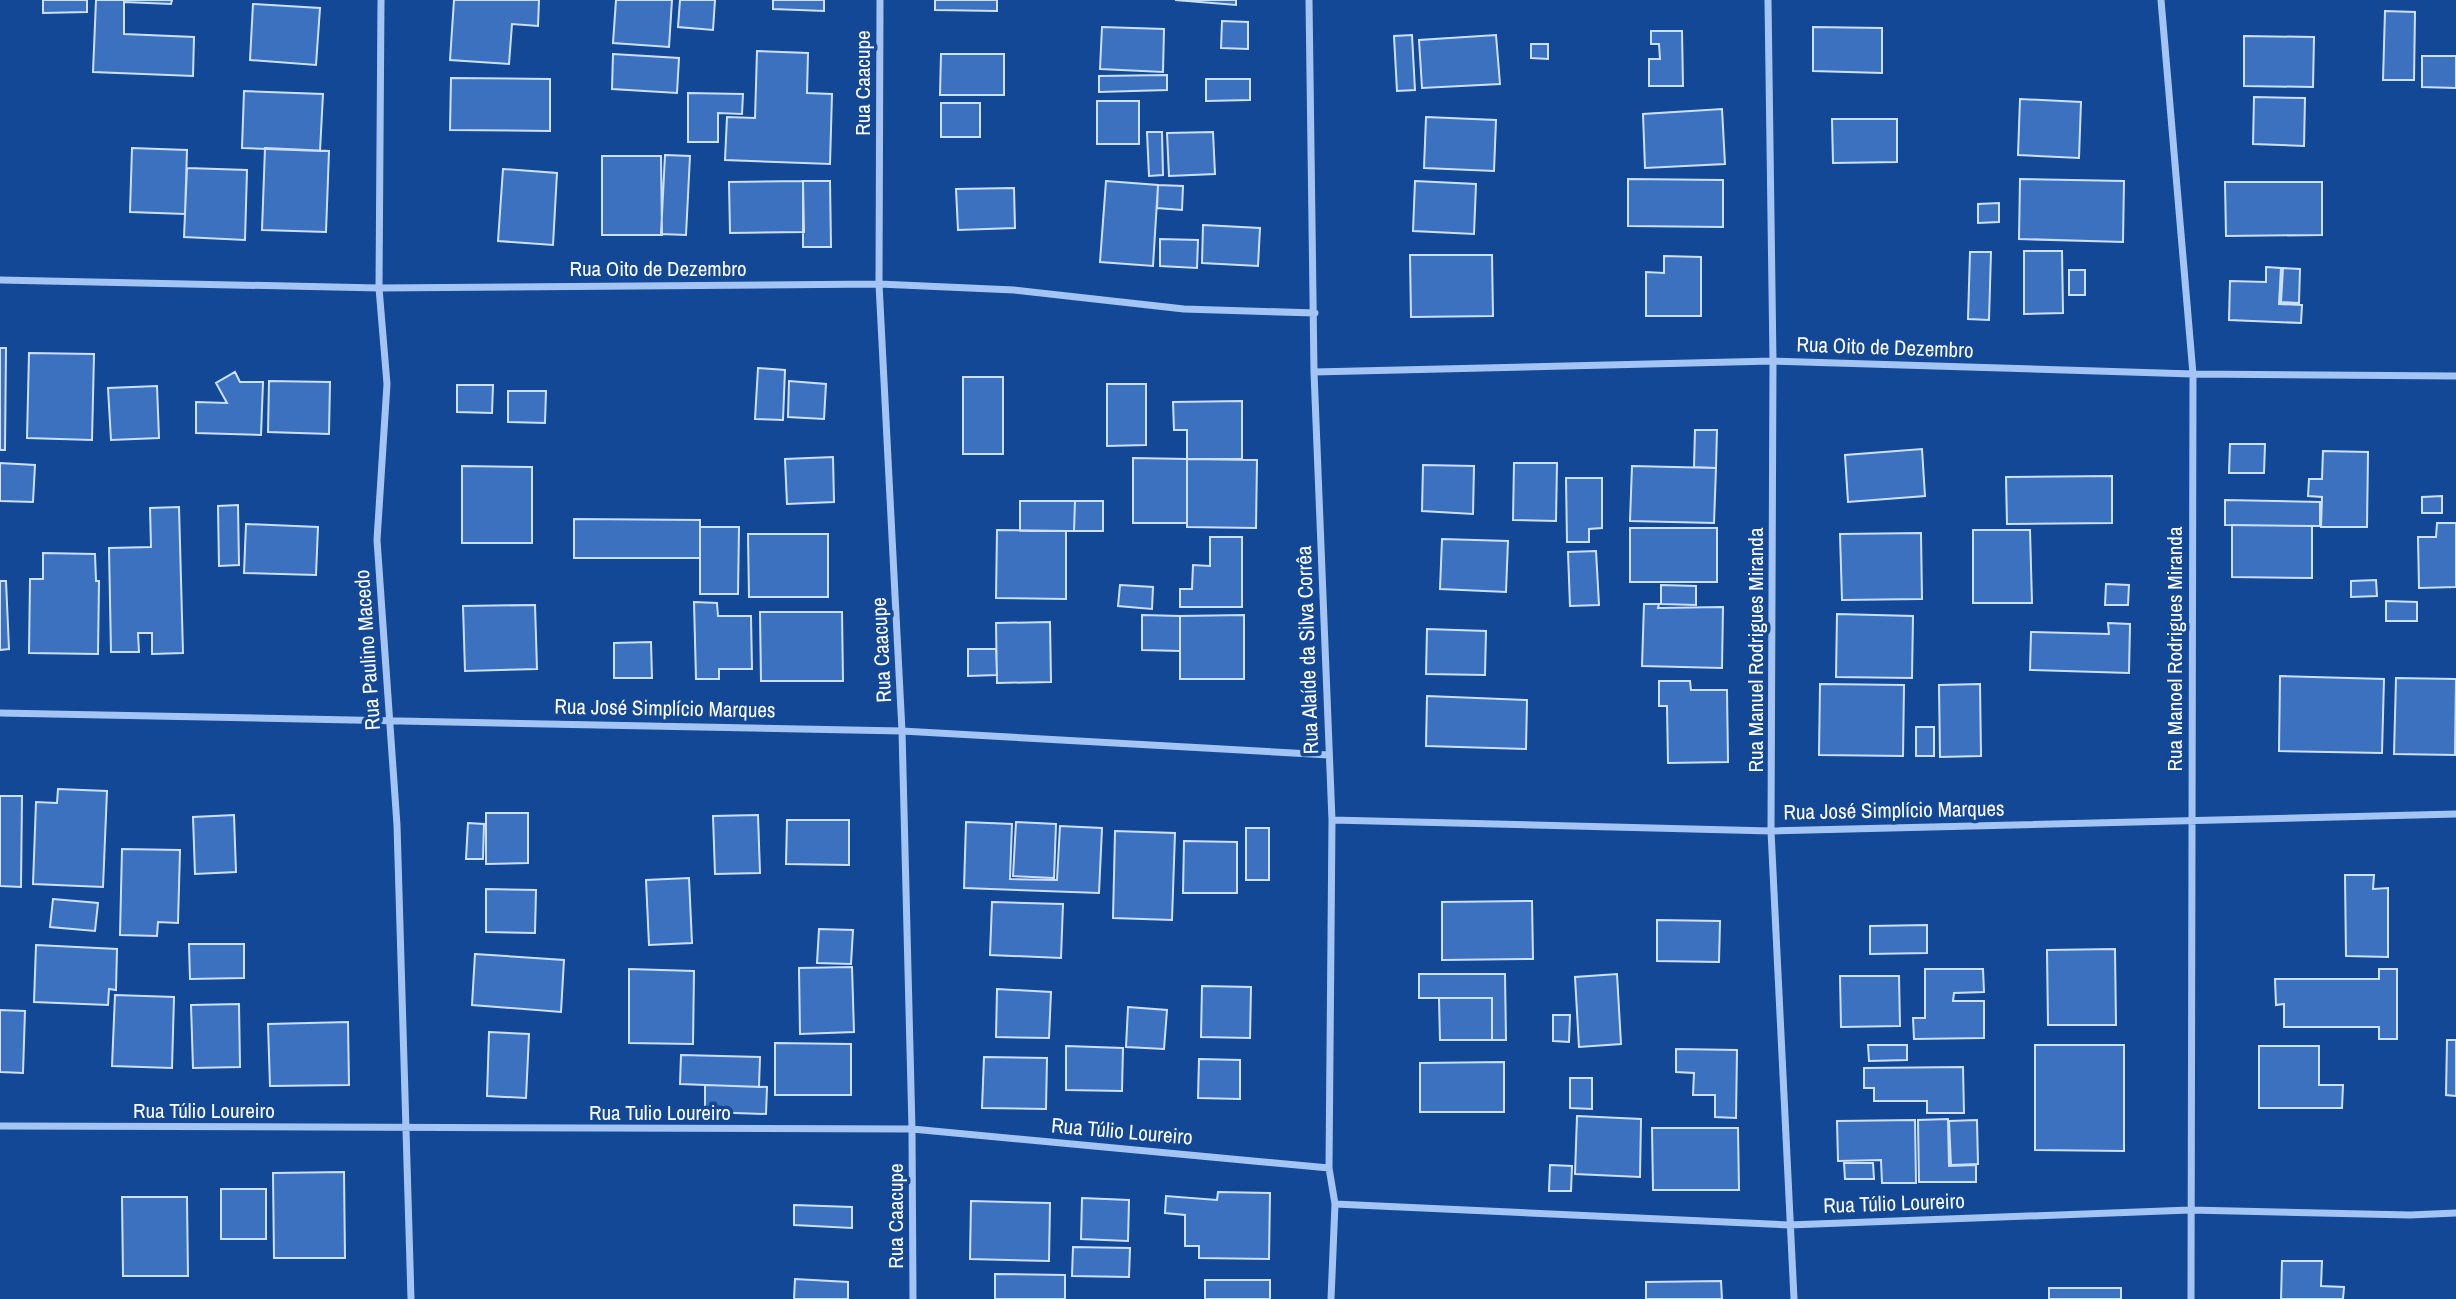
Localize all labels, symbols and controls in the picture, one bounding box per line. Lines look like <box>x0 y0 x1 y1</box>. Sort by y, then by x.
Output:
street label: Rua Caacupe <box>848 30 877 136</box>
street label: Rua Oito de Dezembro <box>569 254 747 283</box>
street label: Rua Oito de Dezembro <box>1796 329 1974 365</box>
street label: Rua Manoel Rodrigues Miranda <box>2160 526 2189 772</box>
street label: Rua Manuel Rodrigues Miranda <box>1741 527 1770 773</box>
street label: Rua Alaíde da Silva Corrêa <box>1289 545 1325 755</box>
street label: Rua Paulino Macedo <box>347 569 387 731</box>
street label: Rua Caacupe <box>864 597 898 703</box>
street label: Rua José Simplício Marques <box>554 692 776 724</box>
street label: Rua José Simplício Marques <box>1783 794 2005 826</box>
street label: Rua Túlio Loureiro <box>133 1096 275 1125</box>
street label: Rua Tulio Loureiro <box>589 1098 731 1127</box>
street label: Rua Túlio Loureiro <box>1050 1110 1194 1152</box>
street label: Rua Caacupe <box>881 1163 910 1269</box>
street label: Rua Túlio Loureiro <box>1823 1186 1965 1220</box>

